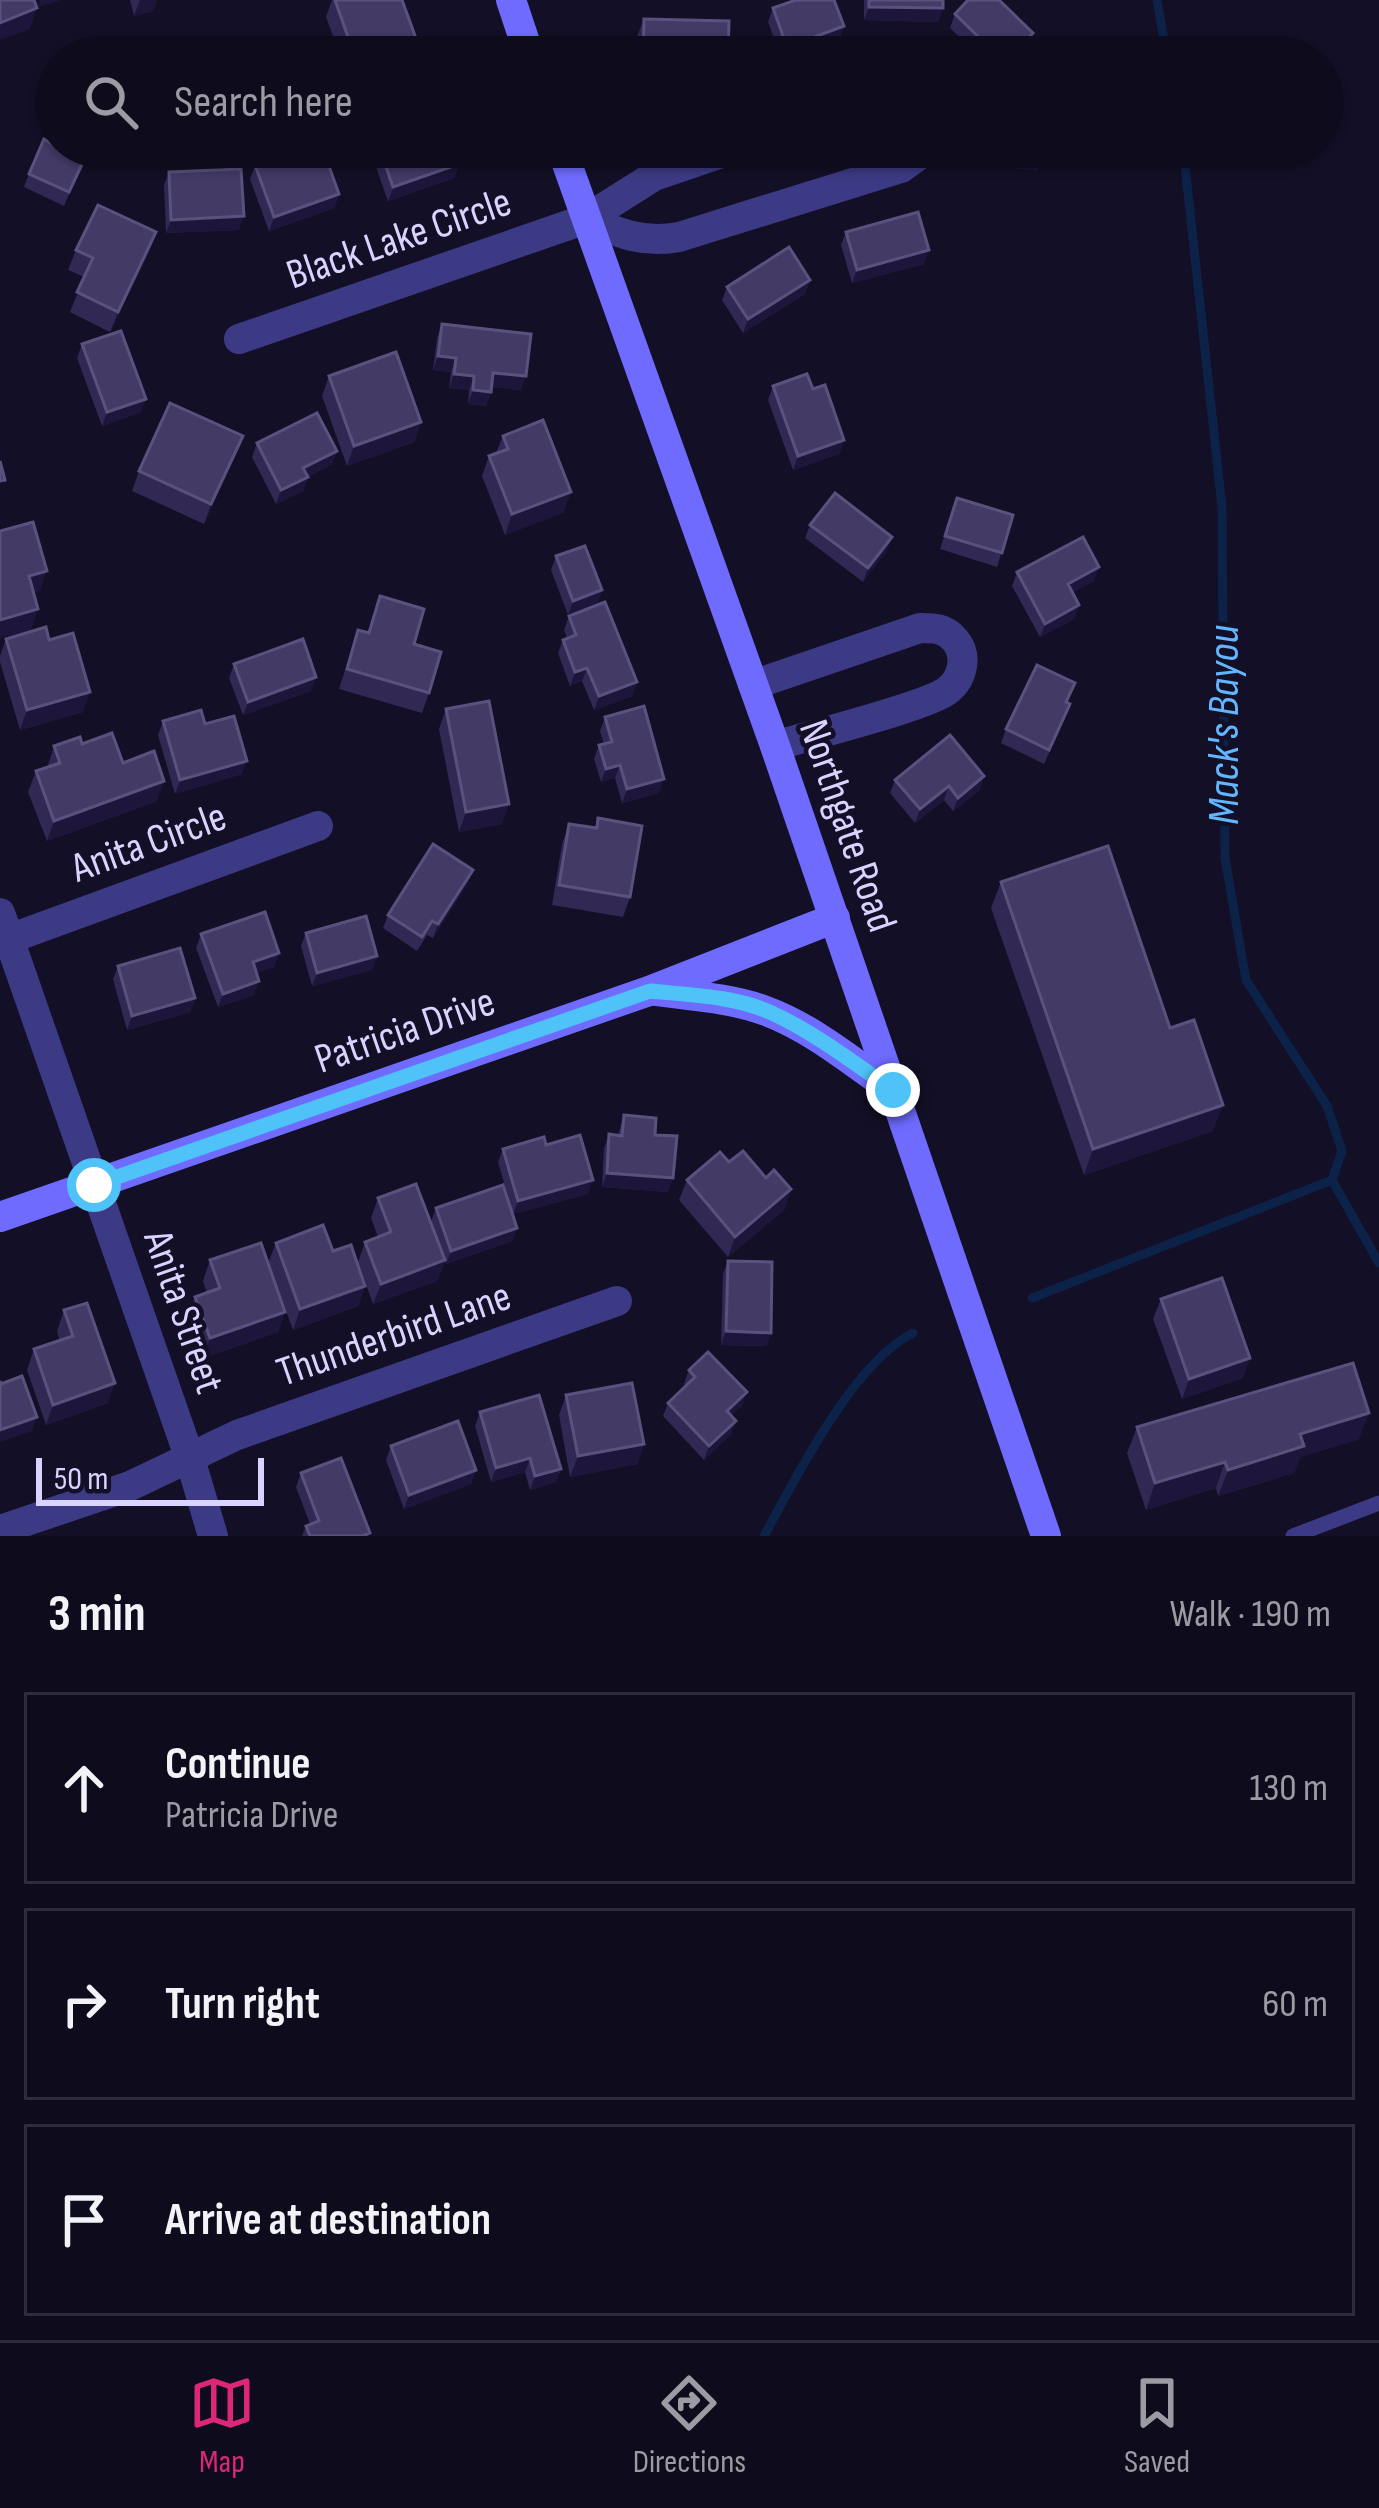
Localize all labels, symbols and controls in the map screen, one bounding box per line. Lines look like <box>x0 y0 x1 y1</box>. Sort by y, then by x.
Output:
search box <box>36 36 1343 168</box>
icon: search <box>78 69 144 135</box>
text: Search here <box>174 75 353 130</box>
street label: Black Lake Circle <box>280 177 518 301</box>
water label: Mack's Bayou <box>1197 625 1252 825</box>
street label: Northgate Road <box>787 713 907 939</box>
street label: Anita Circle <box>64 791 233 895</box>
street label: Patricia Drive <box>308 976 502 1086</box>
route end <box>866 1063 920 1117</box>
route start <box>67 1158 121 1212</box>
street label: Anita Street <box>131 1223 235 1400</box>
street label: Thunderbird Lane <box>270 1271 518 1399</box>
scale bar <box>36 1452 264 1505</box>
text: 50 m <box>54 1459 108 1499</box>
text: 3 min <box>48 1584 146 1645</box>
text: Walk · 190 m <box>1170 1591 1331 1638</box>
text: Continue <box>165 1737 311 1792</box>
icon: ahead <box>51 1755 117 1821</box>
text: 130 m <box>1249 1765 1328 1812</box>
text: Patricia Drive <box>165 1792 338 1839</box>
icon: right <box>51 1971 117 2037</box>
text: Turn right <box>165 1977 320 2032</box>
text: 60 m <box>1262 1981 1328 2028</box>
icon: arrive <box>51 2187 117 2253</box>
text: Arrive at destination <box>165 2193 491 2248</box>
tab: Map <box>189 2370 255 2482</box>
tab: Directions <box>633 2370 746 2482</box>
tab: Saved <box>1124 2370 1190 2482</box>

